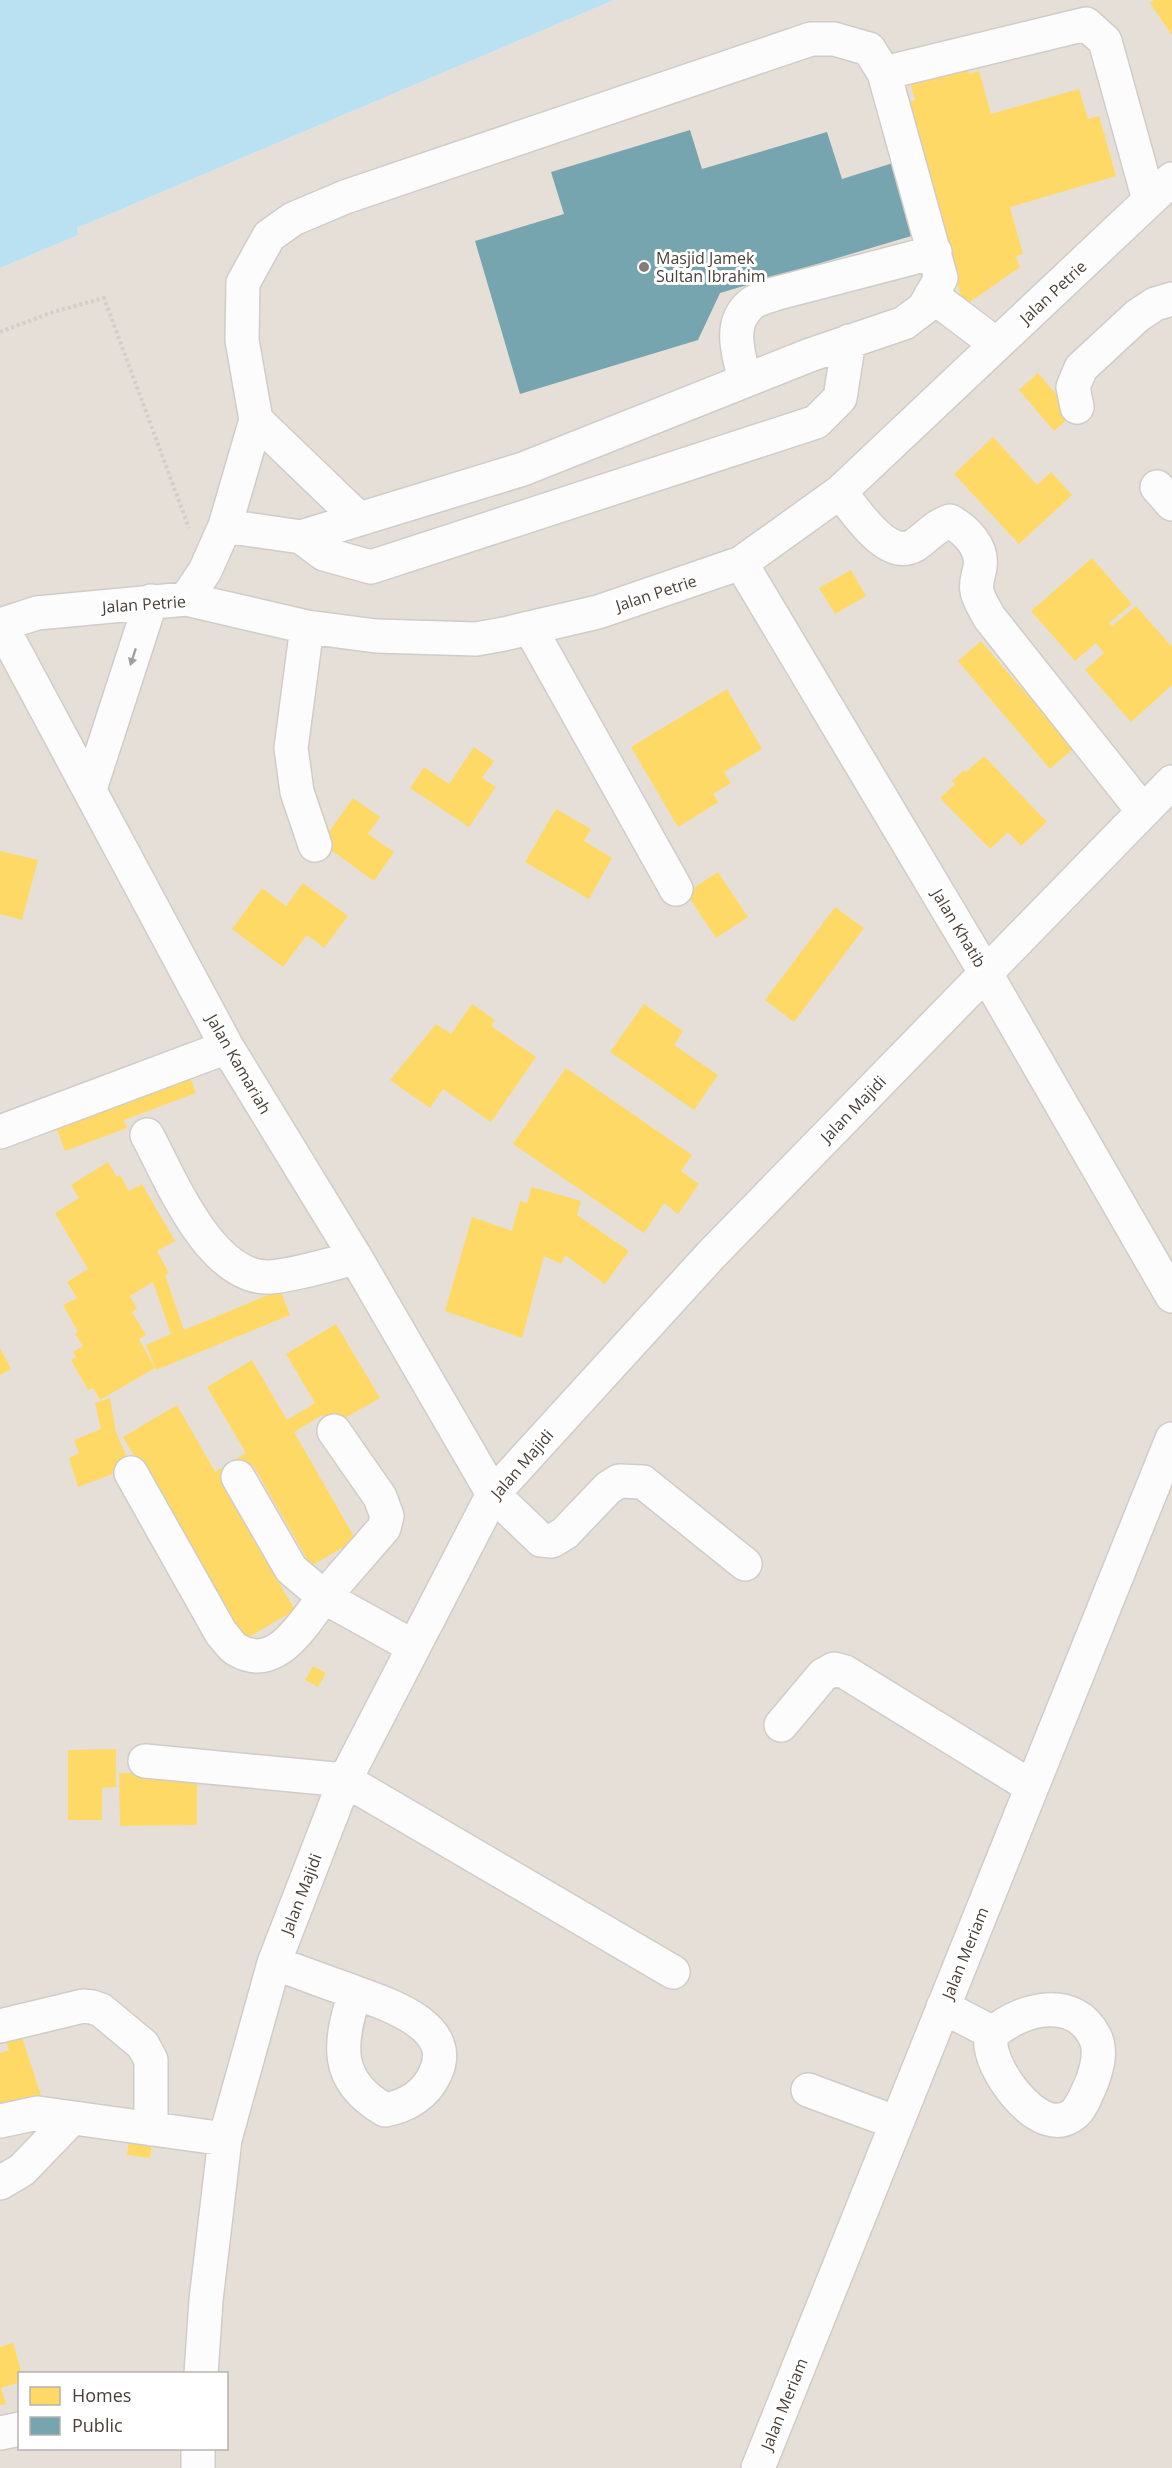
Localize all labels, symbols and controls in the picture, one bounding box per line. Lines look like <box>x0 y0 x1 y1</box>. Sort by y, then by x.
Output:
place label: Masjid Jamek Sultan Ibrahim <box>656 247 766 287</box>
street label: Jalan Petrie <box>1013 255 1091 330</box>
marker: Masjid Jamek Sultan Ibrahim <box>637 260 651 274</box>
street label: Jalan Petrie <box>611 570 699 617</box>
street label: Jalan Petrie <box>99 590 187 618</box>
one-way arrow <box>128 648 137 666</box>
street label: Jalan Khatib <box>926 883 991 971</box>
street label: Jalan Kamariah <box>201 1008 276 1118</box>
street label: Jalan Majidi <box>814 1071 891 1149</box>
street label: Jalan Majidi <box>484 1425 558 1505</box>
street label: Jalan Majidi <box>275 1850 327 1940</box>
street label: Jalan Meriam <box>936 1904 994 2004</box>
street label: Jalan Meriam <box>755 2355 813 2455</box>
legend <box>18 2372 228 2450</box>
text: Homes <box>72 2383 131 2407</box>
text: Public <box>72 2413 123 2437</box>

